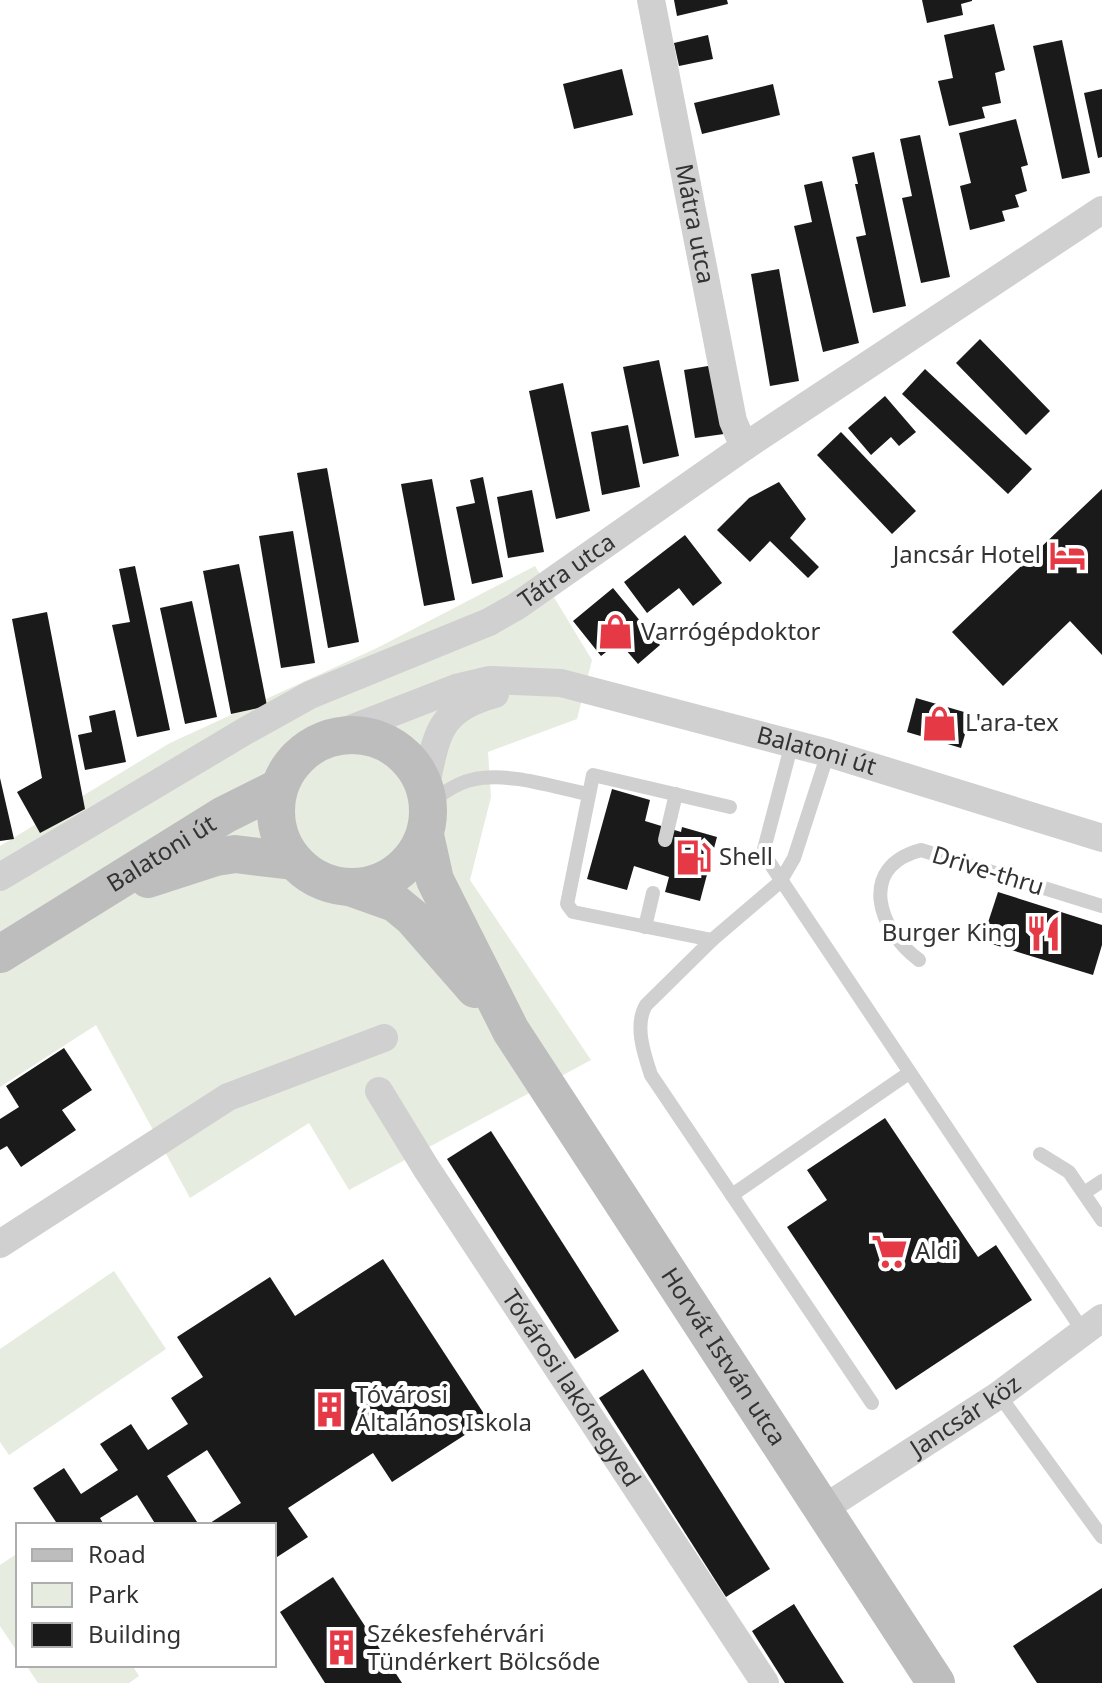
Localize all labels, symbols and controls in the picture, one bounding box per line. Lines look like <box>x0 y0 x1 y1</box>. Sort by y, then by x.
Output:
street label: Mátra utca <box>668 161 724 286</box>
street label: Tátra utca <box>511 524 621 615</box>
hotel icon: Jancsár Hotel <box>1048 536 1086 574</box>
place label: Jancsár Hotel <box>891 537 1041 570</box>
shop icon: Varrógépdoktor <box>596 613 634 651</box>
place label: Varrógépdoktor <box>641 614 821 647</box>
shop icon: L'ara-tex <box>920 704 958 742</box>
place label: L'ara-tex <box>965 705 1059 738</box>
street label: Balatoni út <box>753 717 881 782</box>
street label: Balatoni út <box>100 806 222 899</box>
street label: Drive-thru <box>928 837 1048 902</box>
fuel station icon: Shell <box>674 838 712 876</box>
place label: Shell <box>719 839 773 872</box>
restaurant icon: Burger King <box>1024 914 1062 952</box>
place label: Burger King <box>882 915 1017 948</box>
supermarket icon: Aldi <box>870 1232 908 1270</box>
place label: Aldi <box>915 1233 957 1266</box>
street label: Horvát István utca <box>654 1260 795 1451</box>
street label: Tóvárosi lakónegyed <box>495 1282 649 1493</box>
street label: Jancsár köz <box>901 1367 1027 1464</box>
place label: Tóvárosi Általános Iskola <box>355 1377 532 1438</box>
building icon: Tóvárosi Általános Iskola <box>310 1390 348 1428</box>
legend <box>16 1523 276 1667</box>
text: Road <box>88 1537 146 1570</box>
text: Park <box>88 1577 139 1610</box>
place label: Székesfehérvári Tündérkert Bölcsőde <box>367 1616 600 1677</box>
text: Building <box>88 1617 181 1650</box>
building icon: Székesfehérvári Tündérkert Bölcsőde <box>322 1629 360 1667</box>

